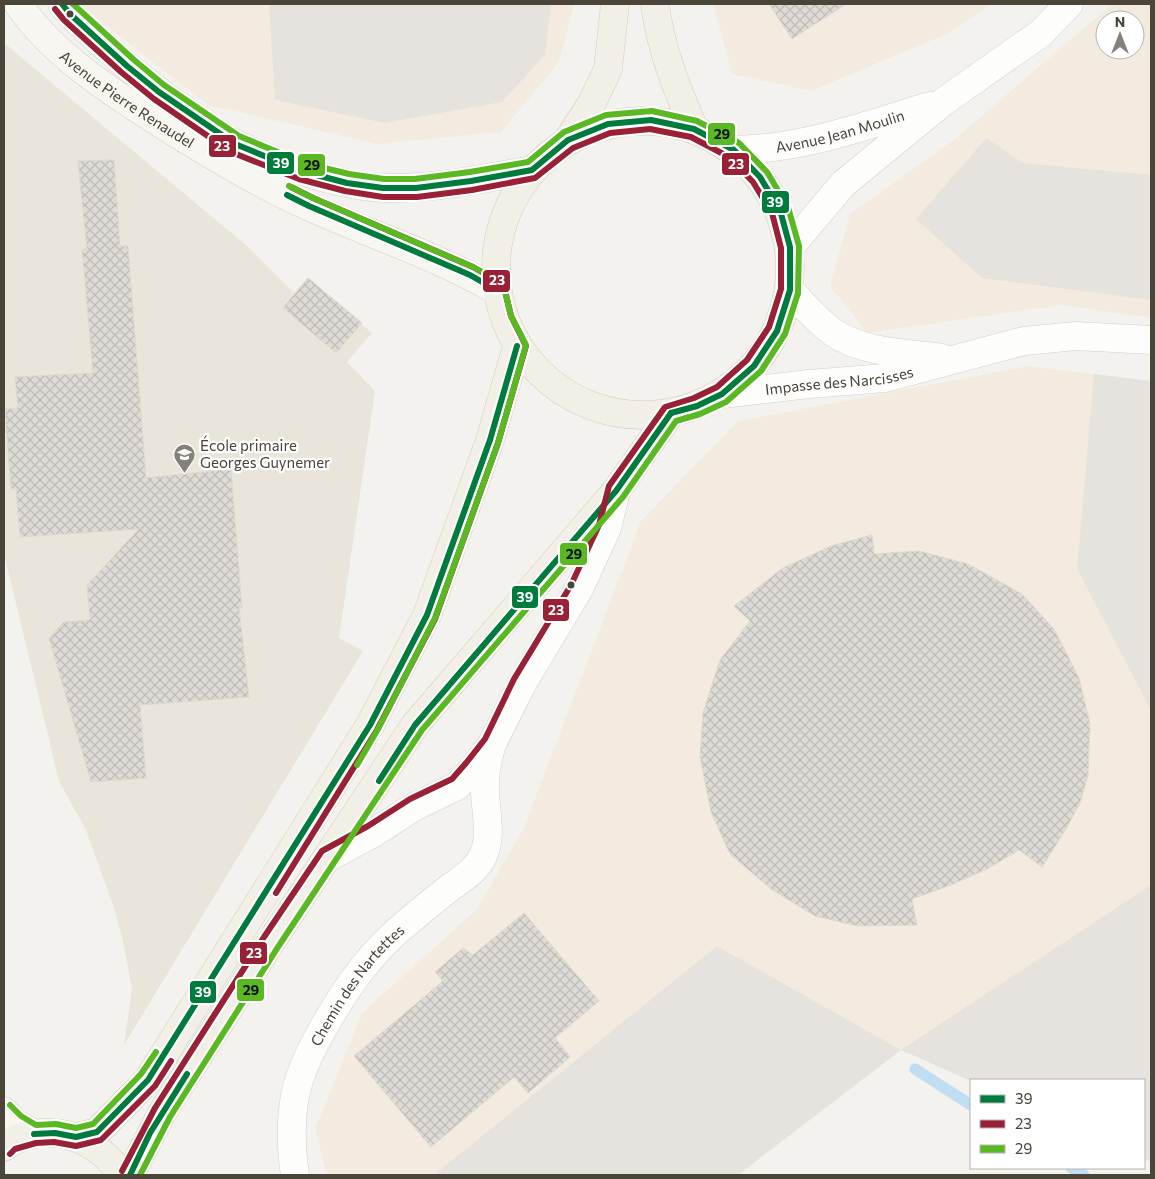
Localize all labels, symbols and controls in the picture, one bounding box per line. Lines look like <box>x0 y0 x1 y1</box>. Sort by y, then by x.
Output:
unlabelled marker <box>65 9 75 19</box>
north arrow <box>1095 10 1145 60</box>
text: N <box>1115 13 1125 30</box>
street label: Avenue Pierre Renaudel <box>56 46 198 151</box>
street label: Avenue Jean Moulin <box>774 106 906 156</box>
line badge: 29 <box>707 122 736 146</box>
text: 29 <box>714 125 731 142</box>
line badge: 23 <box>208 134 237 158</box>
text: 23 <box>214 137 230 154</box>
line badge: 39 <box>266 151 295 175</box>
line badge: 23 <box>721 152 750 176</box>
line badge: 29 <box>297 153 326 177</box>
text: 39 <box>273 154 290 171</box>
text: 23 <box>728 155 744 172</box>
text: 29 <box>304 156 321 173</box>
line badge: 39 <box>761 190 790 214</box>
text: 39 <box>767 193 784 210</box>
line badge: 23 <box>482 269 511 293</box>
text: 23 <box>489 271 505 288</box>
street label: Impasse des Narcisses <box>764 362 915 398</box>
place label: École primaire Georges Guynemer <box>200 435 330 471</box>
school or university icon: École primaire Georges Guynemer <box>172 442 196 473</box>
line badge: 29 <box>559 542 588 566</box>
text: 29 <box>566 545 583 562</box>
unlabelled marker <box>566 580 576 590</box>
line badge: 39 <box>511 585 539 609</box>
text: 39 <box>517 588 534 605</box>
line badge: 23 <box>542 598 570 622</box>
text: 23 <box>548 601 564 618</box>
street label: Chemin des Nartettes <box>306 920 408 1049</box>
line badge: 23 <box>239 941 268 965</box>
text: 23 <box>246 944 262 961</box>
line badge: 29 <box>236 978 265 1002</box>
line badge: 39 <box>189 980 217 1004</box>
text: 29 <box>243 981 260 998</box>
text: 39 <box>195 983 212 1000</box>
legend <box>970 1079 1145 1169</box>
text: 39 <box>1015 1089 1033 1107</box>
text: 23 <box>1015 1114 1032 1132</box>
text: 29 <box>1015 1139 1032 1157</box>

